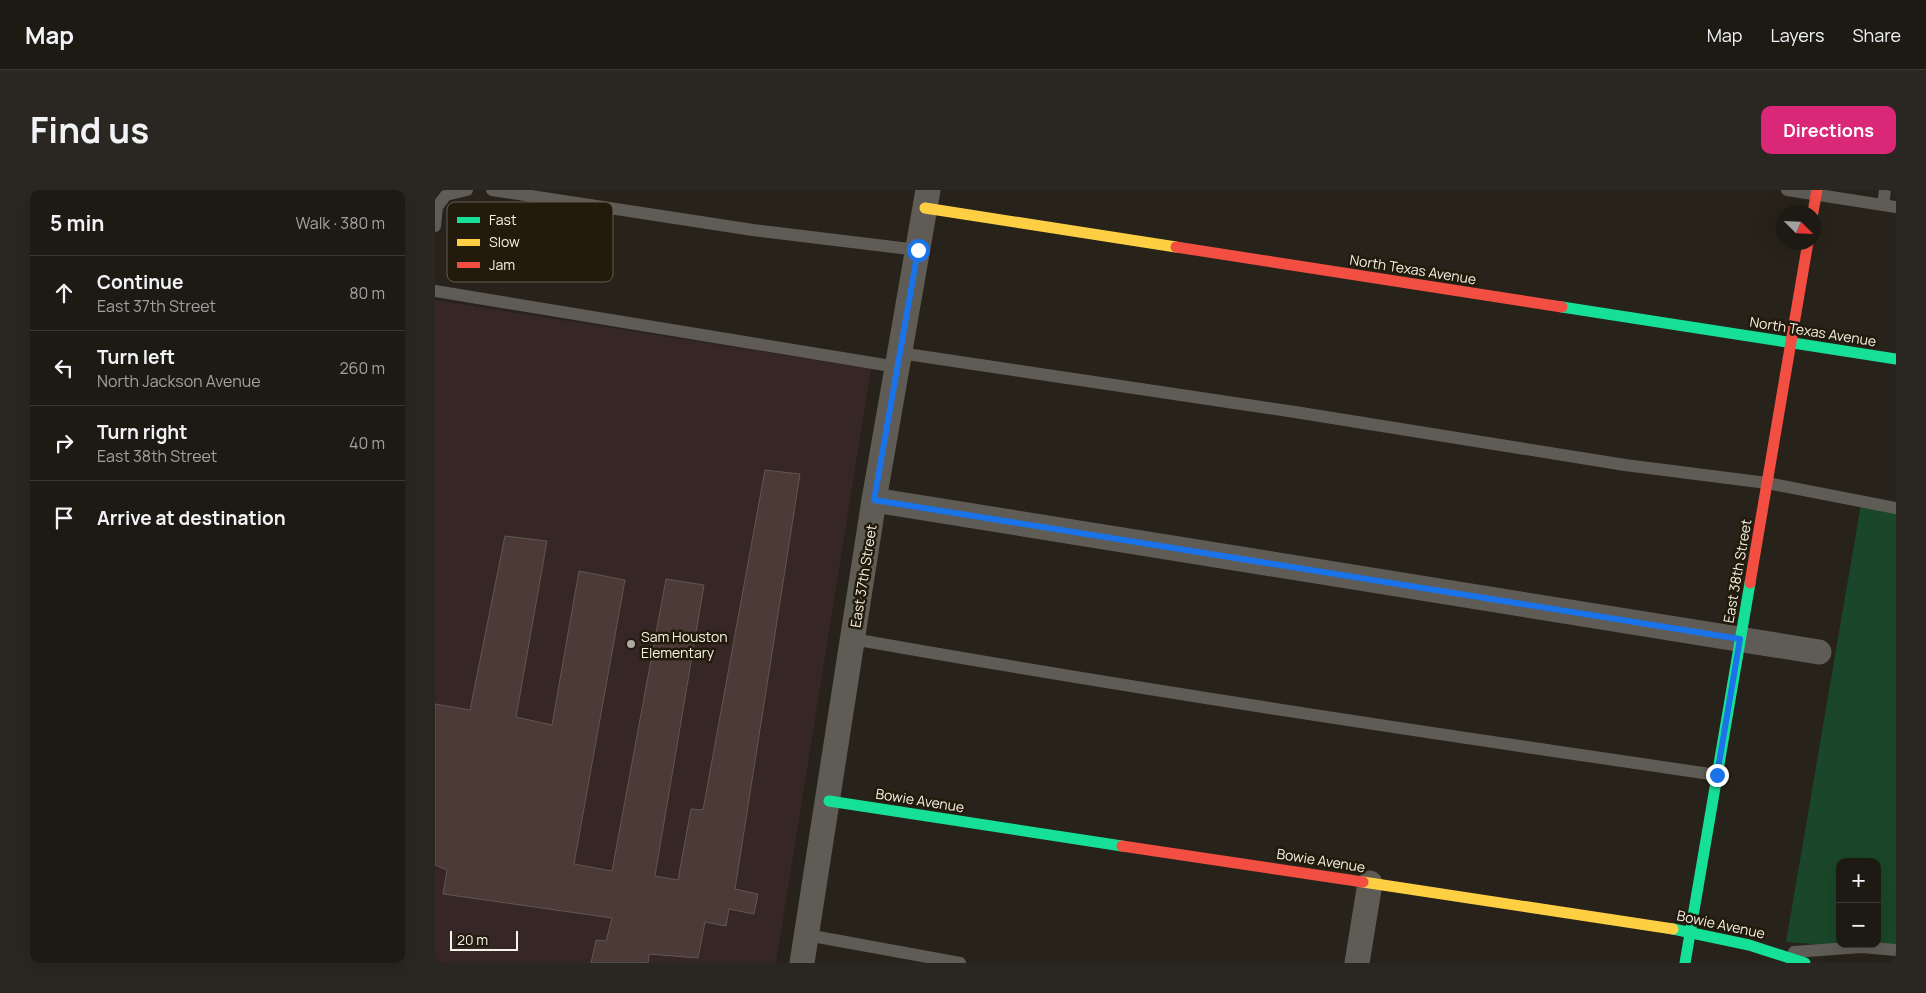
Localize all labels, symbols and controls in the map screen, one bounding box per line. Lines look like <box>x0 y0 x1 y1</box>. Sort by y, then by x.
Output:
text: Map <box>25 18 74 51</box>
text: Map <box>1707 23 1742 47</box>
text: Layers <box>1770 23 1824 47</box>
text: Share <box>1852 23 1901 47</box>
text: Find us <box>30 106 149 154</box>
button: Directions <box>1761 106 1896 154</box>
legend <box>447 202 613 282</box>
north arrow <box>1776 205 1821 250</box>
text: 5 min <box>50 209 104 237</box>
text: Fast <box>489 210 517 229</box>
text: Walk · 380 m <box>296 212 385 234</box>
text: Slow <box>489 232 520 251</box>
route start <box>907 239 930 262</box>
street label: North Texas Avenue <box>1348 250 1478 288</box>
text: Jam <box>489 255 515 274</box>
text: Continue <box>97 269 183 295</box>
icon: ahead <box>50 279 78 307</box>
text: 80 m <box>349 282 385 304</box>
text: East 37th Street <box>97 295 216 317</box>
street label: North Texas Avenue <box>1748 312 1878 350</box>
text: Turn left <box>97 344 175 370</box>
icon: left <box>50 354 78 382</box>
text: 260 m <box>339 357 385 379</box>
text: North Jackson Avenue <box>97 370 261 392</box>
text: Turn right <box>97 419 187 445</box>
icon: right <box>50 429 78 457</box>
text: 40 m <box>349 432 385 454</box>
text: East 38th Street <box>97 445 217 467</box>
icon: arrive <box>50 504 78 532</box>
text: Arrive at destination <box>97 505 286 531</box>
street label: East 38th Street <box>1719 517 1756 624</box>
street label: East 37th Street <box>845 523 881 629</box>
place label: Sam Houston Elementary <box>641 627 728 662</box>
marker: Sam Houston Elementary <box>625 638 637 650</box>
route end <box>1706 764 1729 787</box>
street label: Bowie Avenue <box>874 784 966 816</box>
street label: Bowie Avenue <box>1275 844 1367 876</box>
map controls <box>1836 858 1881 948</box>
button: + <box>1836 858 1881 903</box>
button: − <box>1836 903 1881 948</box>
street label: Bowie Avenue <box>1675 905 1767 943</box>
scale bar <box>450 928 517 951</box>
text: 20 m <box>457 930 488 949</box>

